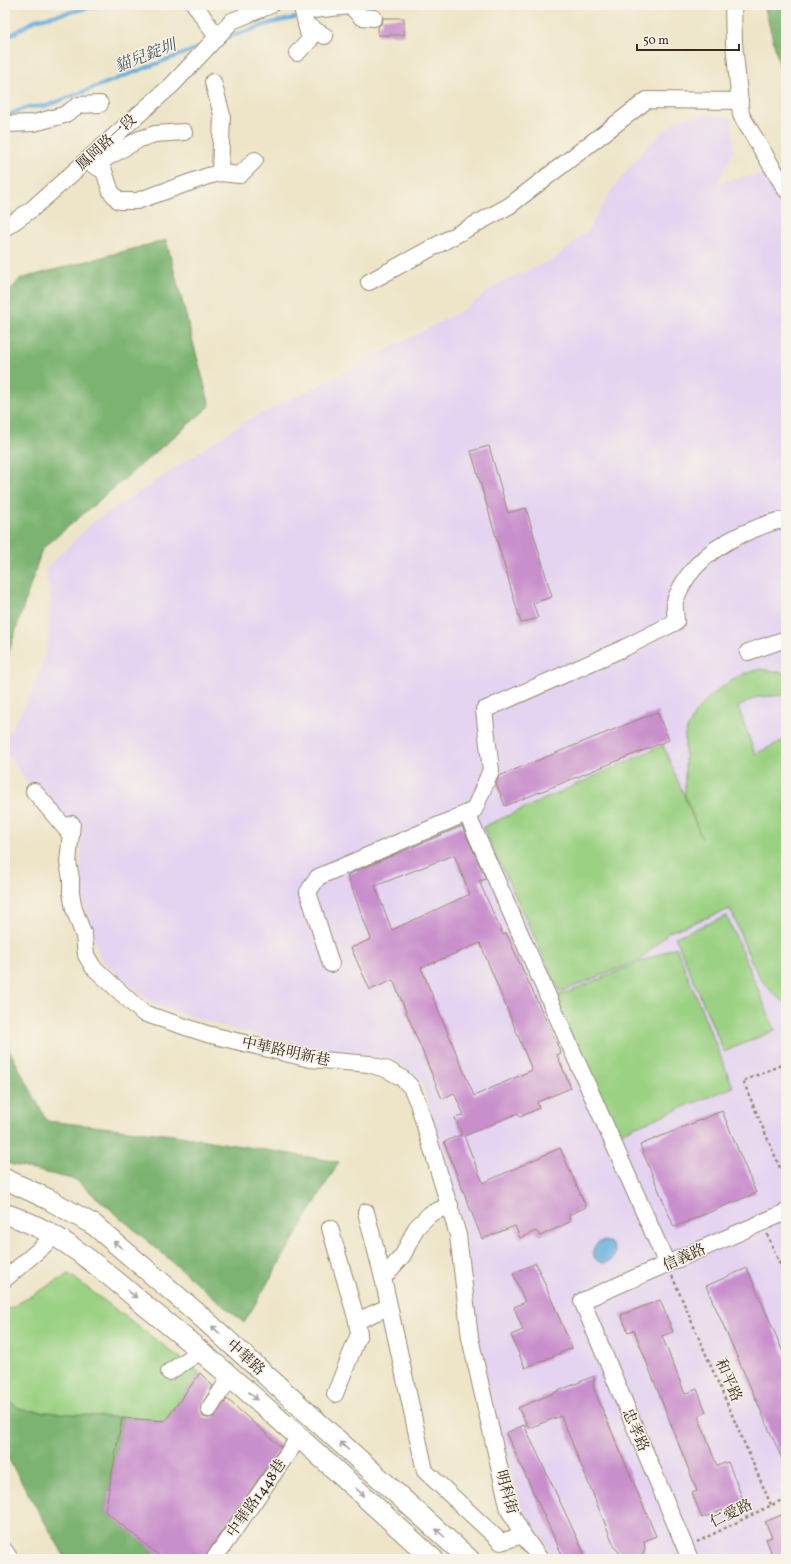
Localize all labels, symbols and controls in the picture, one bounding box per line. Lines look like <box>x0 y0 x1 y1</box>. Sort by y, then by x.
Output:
scale bar <box>637 26 739 52</box>
text: 50 m <box>643 33 669 49</box>
water label: 貓兒錠圳 <box>112 34 182 79</box>
street label: 鳳岡路一段 <box>72 110 142 176</box>
street label: 中華路明新巷 <box>239 1033 332 1072</box>
street label: 信義路 <box>660 1240 709 1277</box>
one-way arrow <box>112 1241 123 1250</box>
one-way arrow <box>126 1290 137 1299</box>
one-way arrow <box>211 1325 221 1335</box>
street label: 中華路 <box>221 1335 269 1381</box>
street label: 和平路 <box>709 1356 746 1405</box>
one-way arrow <box>247 1391 257 1400</box>
street label: 忠孝路 <box>616 1406 653 1455</box>
one-way arrow <box>339 1441 349 1450</box>
street label: 中華路1448巷 <box>223 1456 292 1542</box>
street label: 明科街 <box>489 1468 522 1517</box>
one-way arrow <box>354 1488 365 1497</box>
street label: 仁愛路 <box>707 1495 756 1534</box>
one-way arrow <box>435 1528 445 1538</box>

